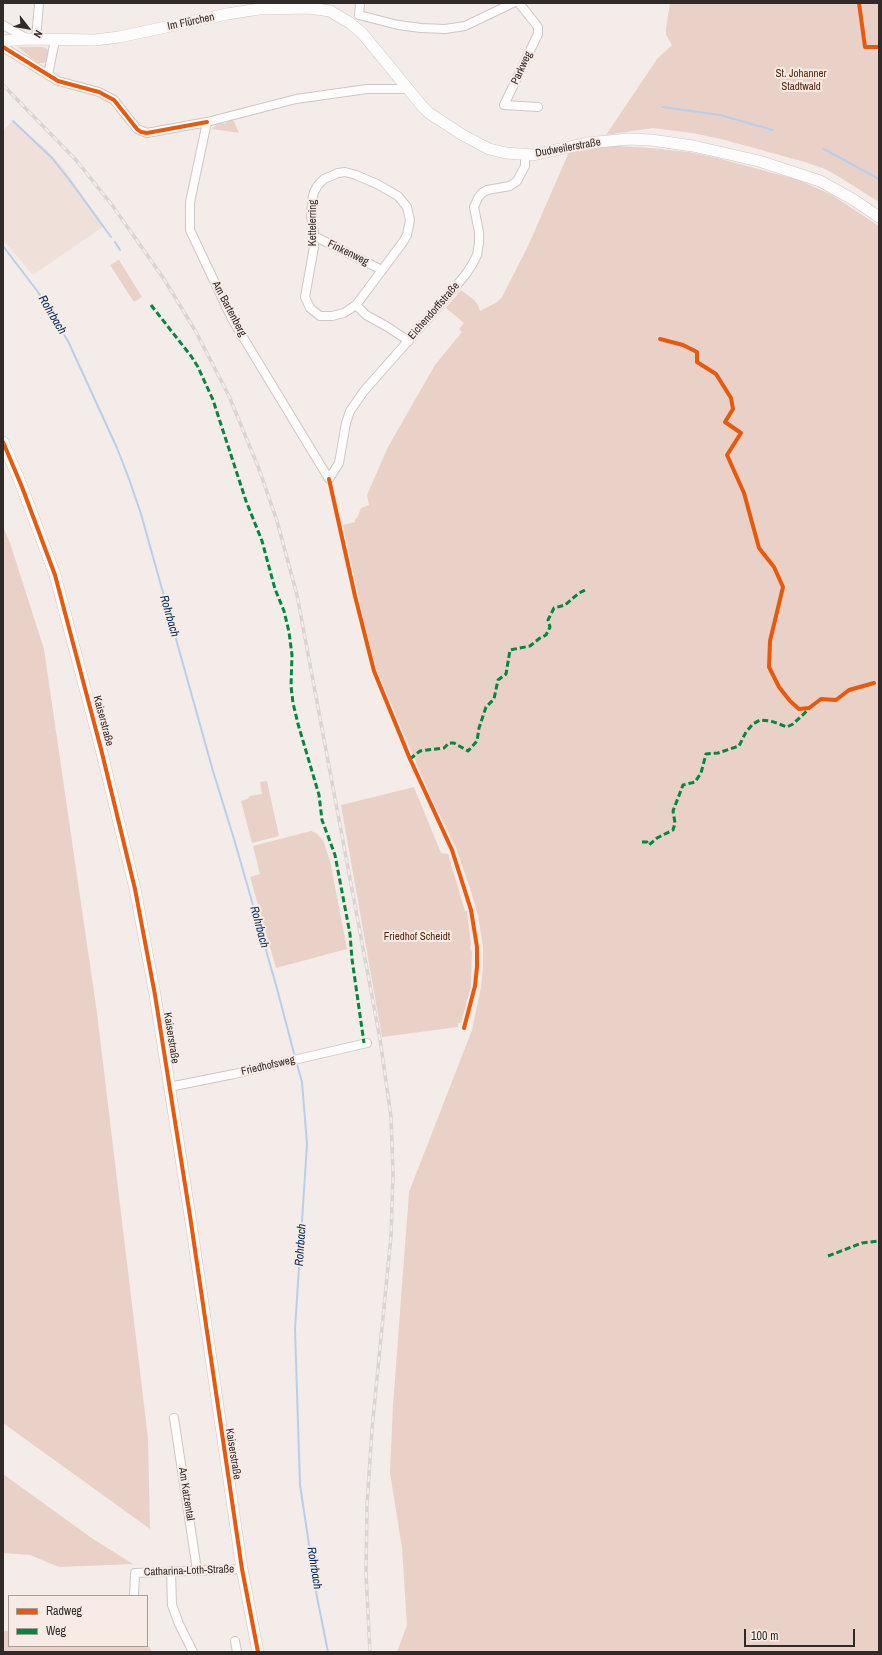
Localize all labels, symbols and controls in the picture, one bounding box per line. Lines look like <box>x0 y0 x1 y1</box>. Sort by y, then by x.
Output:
north arrow <box>8 8 48 48</box>
street label: Im Flürchen <box>166 11 216 33</box>
text: N <box>31 28 46 41</box>
street label: Parkweg <box>509 49 535 87</box>
park label: St. Johanner Stadtwald <box>775 67 827 93</box>
street label: Dudweilerstraße <box>534 136 602 160</box>
street label: Kettelerring <box>306 200 320 246</box>
street label: Finkenweg <box>325 237 371 269</box>
street label: Am Bartenberg <box>209 279 249 339</box>
street label: Eichendorffstraße <box>406 280 462 342</box>
water label: Rohrbach <box>35 293 69 337</box>
water label: Rohrbach <box>156 594 182 638</box>
street label: Kaiserstraße <box>90 694 116 748</box>
water label: Rohrbach <box>247 905 271 949</box>
park label: Friedhof Scheidt <box>384 930 450 944</box>
street label: Kaiserstraße <box>160 1011 182 1065</box>
street label: Friedhofsweg <box>240 1053 296 1079</box>
water label: Rohrbach <box>292 1223 310 1267</box>
street label: Kaiserstraße <box>222 1427 244 1481</box>
street label: Am Katzental <box>175 1466 197 1522</box>
water label: Rohrbach <box>304 1546 324 1590</box>
street label: Catharina-Loth-Straße <box>144 1563 234 1579</box>
legend <box>8 1595 148 1647</box>
text: Radweg <box>46 1603 82 1619</box>
scale bar <box>746 1621 857 1647</box>
text: Weg <box>46 1623 66 1639</box>
text: 100 m <box>751 1628 778 1644</box>

